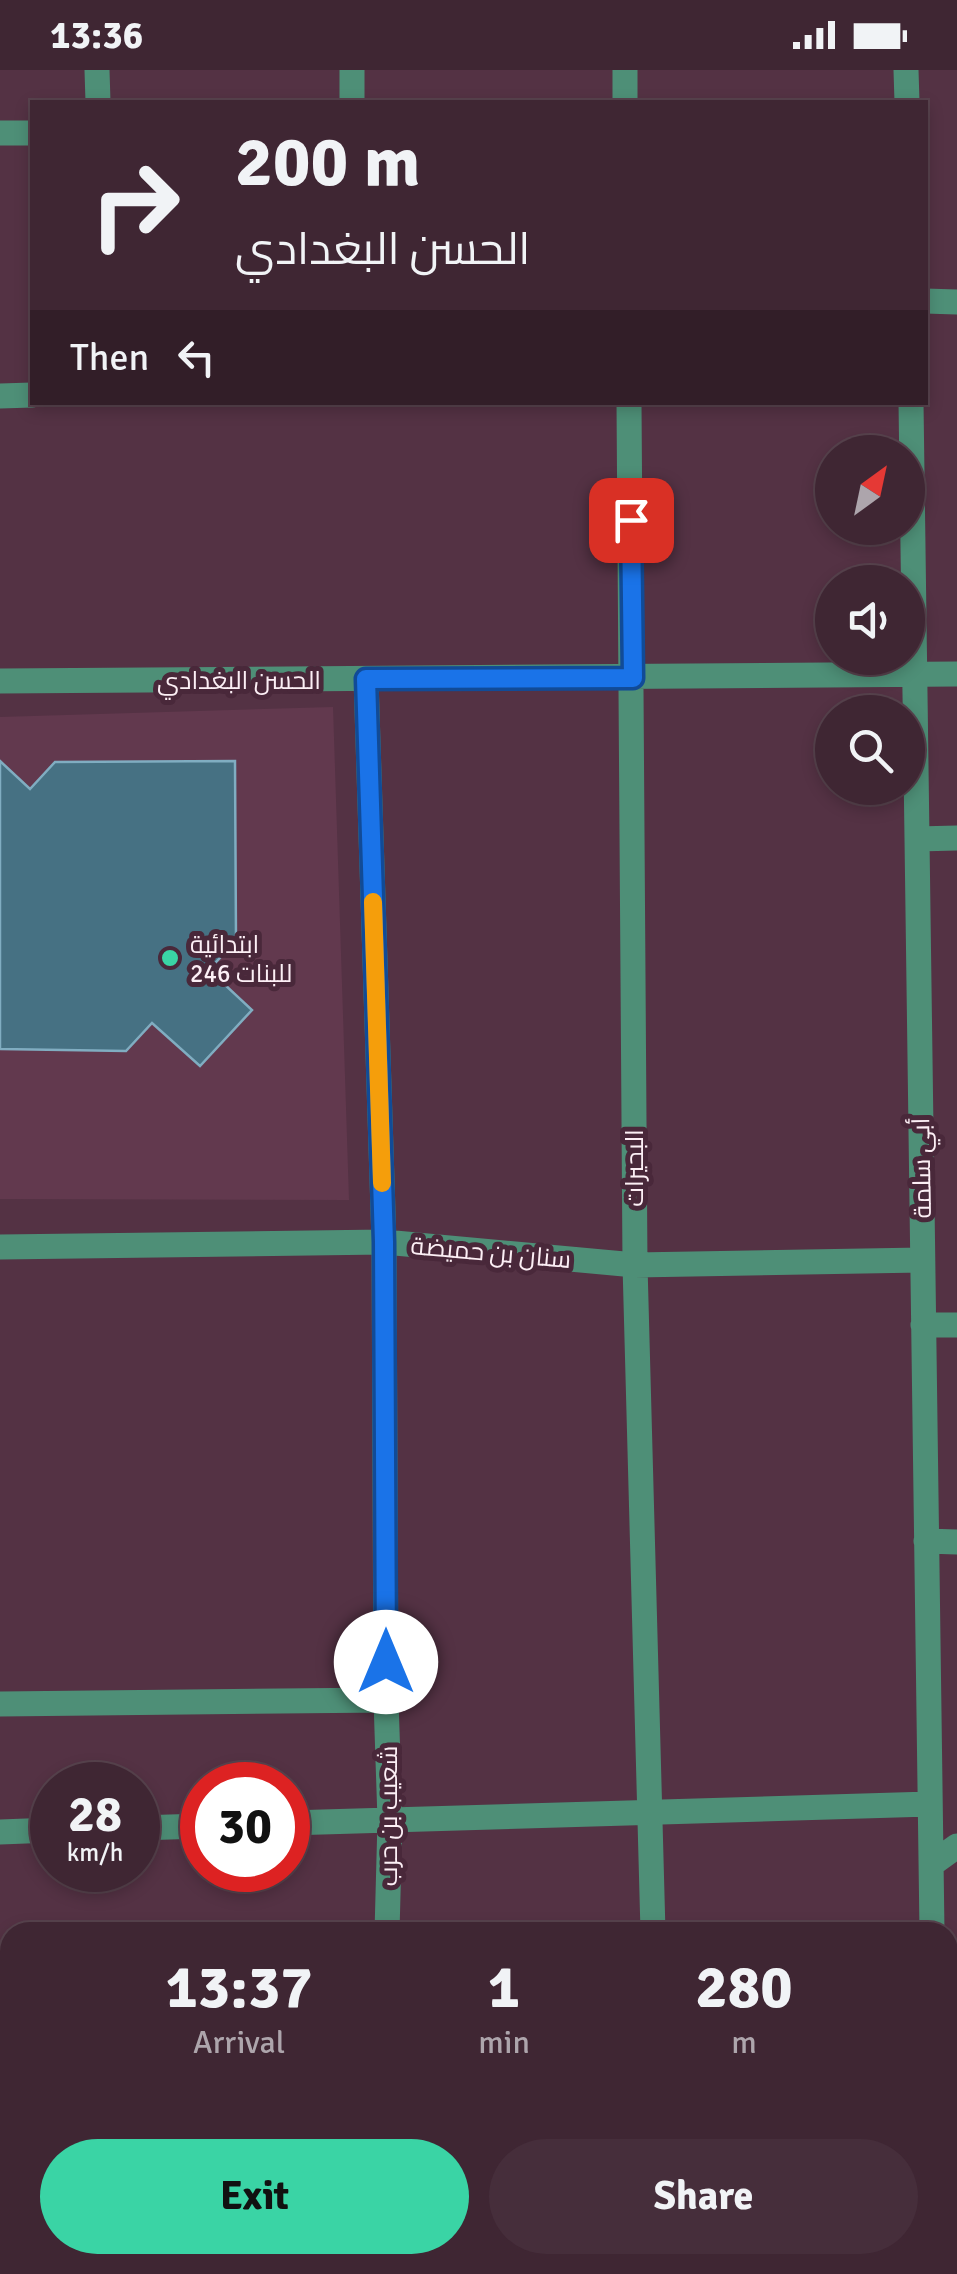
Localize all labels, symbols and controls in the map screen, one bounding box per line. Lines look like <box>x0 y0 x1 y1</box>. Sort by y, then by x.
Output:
text: 13:36 <box>50 12 143 59</box>
text: 200 m <box>235 119 420 205</box>
icon: right <box>70 140 200 270</box>
text: الحسن البغدادي <box>235 222 530 277</box>
icon: left <box>169 330 224 385</box>
text: Then <box>70 334 149 381</box>
north arrow <box>815 435 925 545</box>
map controls <box>815 435 925 805</box>
pin <box>589 478 674 563</box>
icon: arrive <box>604 493 659 548</box>
button: sound <box>815 565 925 675</box>
street label: الحسن البغدادي <box>157 665 321 700</box>
button: search <box>815 695 925 805</box>
place label: ابتدائية 246 للبنات <box>190 929 292 989</box>
marker: ابتدائية 246 للبنات <box>159 947 181 969</box>
street label: أبي سلمة <box>904 1117 942 1219</box>
street label: البحيرات <box>619 1129 650 1207</box>
street label: سنان بن حميضة <box>409 1230 573 1275</box>
position arrow <box>334 1610 438 1714</box>
street label: شعيب بن حرب <box>373 1746 404 1886</box>
speed limit sign: 30 <box>180 1762 310 1892</box>
text: 28 <box>68 1784 122 1846</box>
text: km/h <box>67 1837 123 1868</box>
text: 13:37 <box>165 1951 313 2025</box>
text: 1 <box>488 1951 520 2025</box>
text: 280 <box>695 1951 793 2025</box>
text: Arrival <box>193 2023 285 2062</box>
text: min <box>478 2023 530 2062</box>
text: m <box>731 2023 757 2062</box>
button: Exit <box>40 2139 469 2254</box>
button: Share <box>489 2139 918 2254</box>

